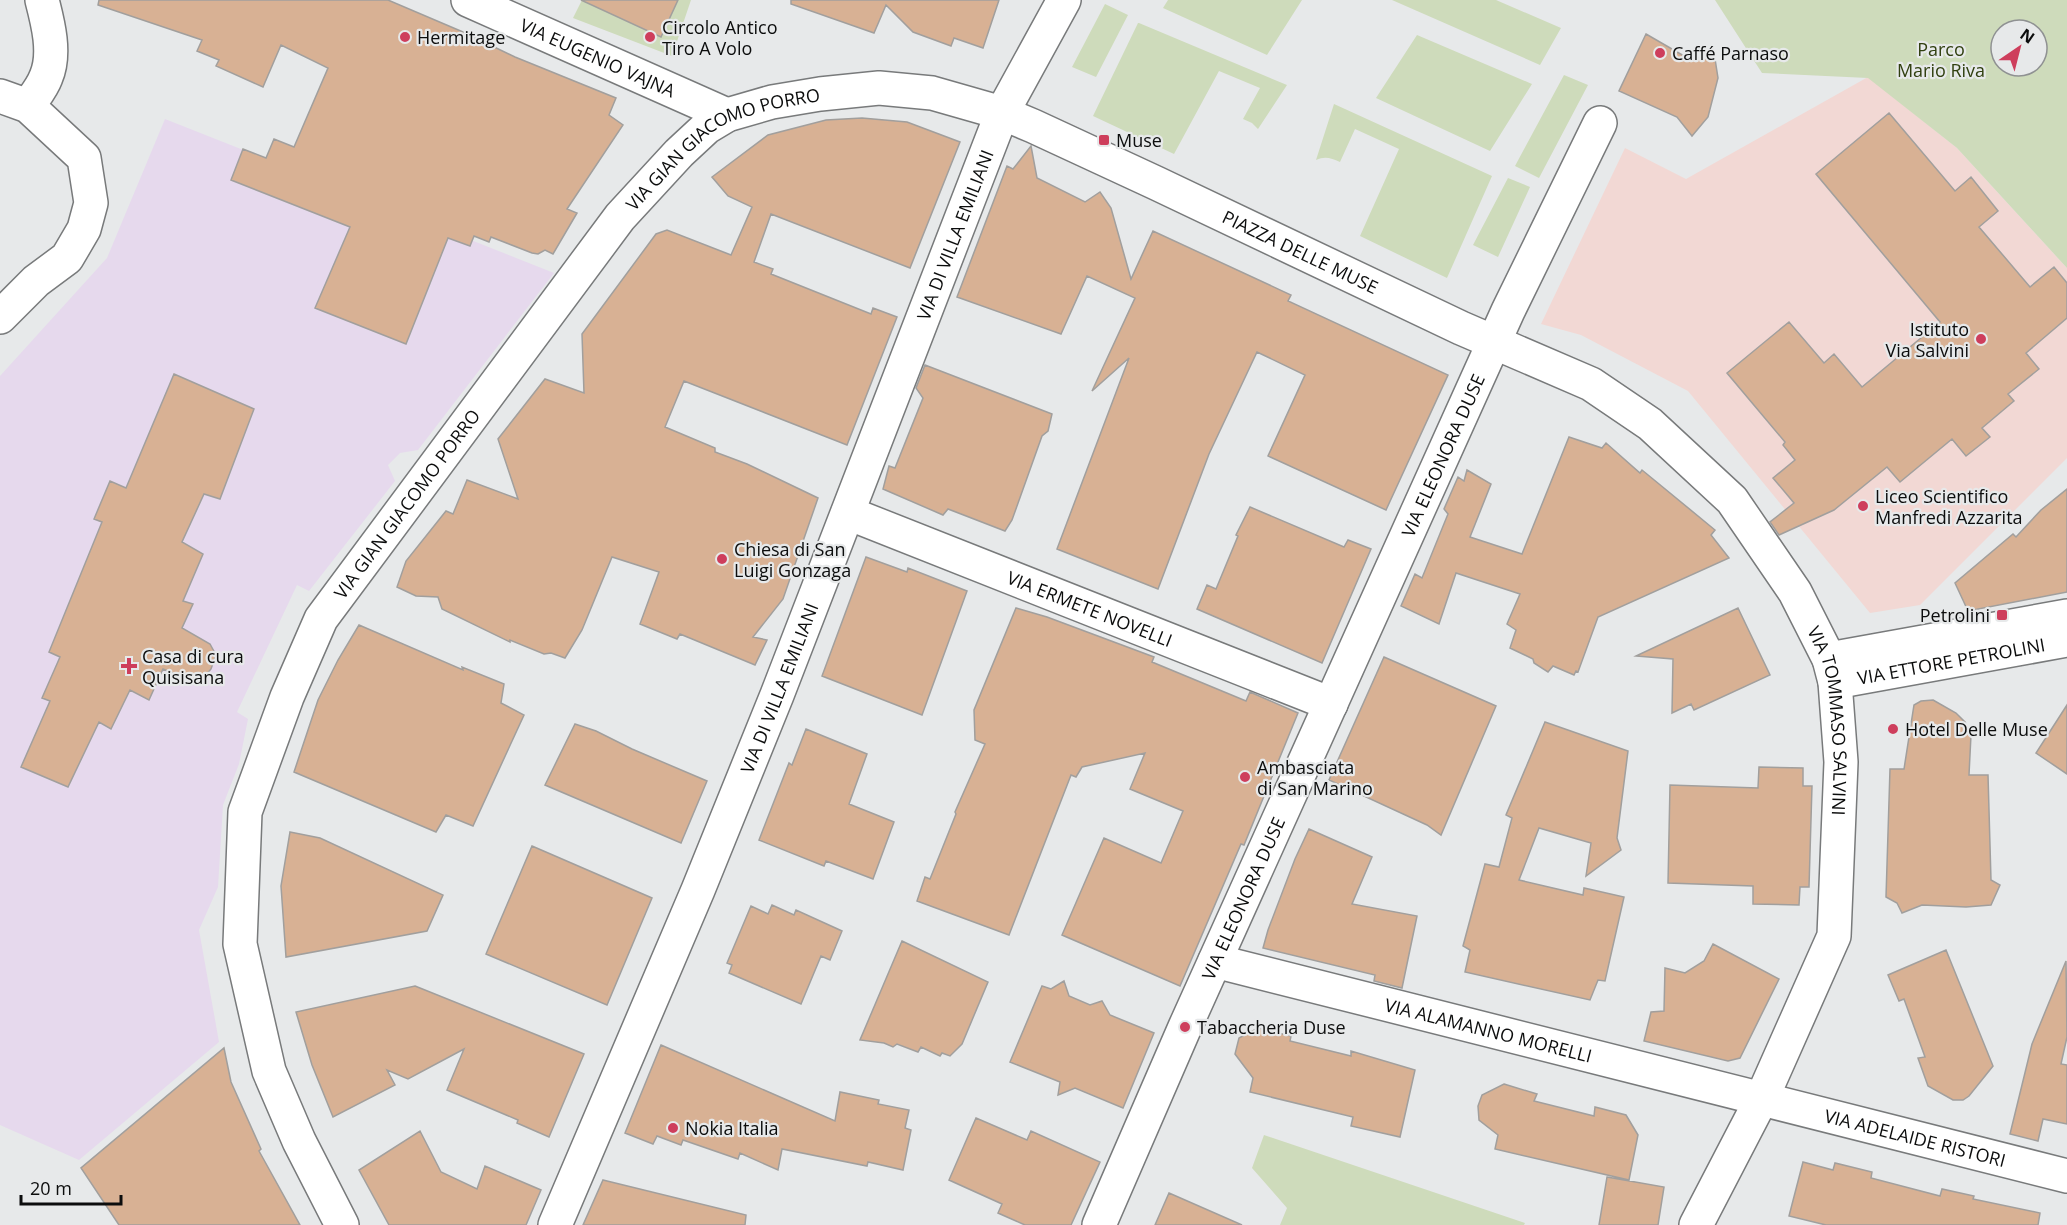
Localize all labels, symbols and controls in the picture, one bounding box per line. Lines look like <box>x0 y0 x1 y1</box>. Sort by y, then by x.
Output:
street label: VIA EUGENIO VAJNA <box>516 13 680 103</box>
place label: Circolo Antico Tiro A Volo <box>662 15 778 60</box>
north arrow <box>1989 18 2049 78</box>
text: N <box>2016 23 2039 48</box>
place label: Hermitage <box>417 25 505 49</box>
marker: Hermitage <box>398 30 412 44</box>
marker: Circolo Antico Tiro A Volo <box>643 30 657 44</box>
park label: Parco Mario Riva <box>1897 37 1985 82</box>
place label: Caffé Parnaso <box>1672 41 1789 65</box>
marker: Caffé Parnaso <box>1653 46 1667 60</box>
street label: VIA GIAN GIACOMO PORRO <box>620 82 822 215</box>
place label: Muse <box>1116 128 1162 152</box>
marker: Muse <box>1097 133 1111 147</box>
street label: VIA DI VILLA EMILIANI <box>911 146 999 324</box>
street label: PIAZZA DELLE MUSE <box>1219 204 1382 299</box>
place label: Istituto Via Salvini <box>1886 317 1969 362</box>
marker: Istituto Via Salvini <box>1974 332 1988 346</box>
street label: VIA ELEONORA DUSE <box>1396 370 1490 541</box>
street label: VIA GIAN GIACOMO PORRO <box>328 404 485 603</box>
place label: Liceo Scientifico Manfredi Azzarita <box>1875 484 2023 529</box>
marker: Liceo Scientifico Manfredi Azzarita <box>1856 499 1870 513</box>
place label: Chiesa di San Luigi Gonzaga <box>734 537 851 582</box>
marker: Chiesa di San Luigi Gonzaga <box>715 552 729 566</box>
street label: VIA ERMETE NOVELLI <box>1004 565 1176 652</box>
street label: VIA DI VILLA EMILIANI <box>735 599 823 777</box>
place label: Petrolini <box>1920 603 1990 627</box>
marker: Petrolini <box>1995 608 2009 622</box>
street label: VIA TOMMASO SALVINI <box>1802 622 1853 816</box>
street label: VIA ETTORE PETROLINI <box>1855 632 2047 690</box>
place label: Casa di cura Quisisana <box>142 644 244 689</box>
marker: Casa di cura Quisisana <box>120 657 138 675</box>
place label: Hotel Delle Muse <box>1905 717 2048 741</box>
marker: Hotel Delle Muse <box>1886 722 1900 736</box>
place label: Ambasciata di San Marino <box>1257 755 1373 800</box>
marker: Ambasciata di San Marino <box>1238 770 1252 784</box>
street label: VIA ELEONORA DUSE <box>1196 813 1290 984</box>
street label: VIA ALAMANNO MORELLI <box>1382 992 1594 1068</box>
place label: Tabaccheria Duse <box>1197 1015 1346 1039</box>
marker: Tabaccheria Duse <box>1178 1020 1192 1034</box>
street label: VIA ADELAIDE RISTORI <box>1822 1103 2008 1172</box>
place label: Nokia Italia <box>685 1116 779 1140</box>
marker: Nokia Italia <box>666 1121 680 1135</box>
scale bar <box>21 1168 122 1206</box>
text: 20 m <box>30 1176 72 1200</box>

